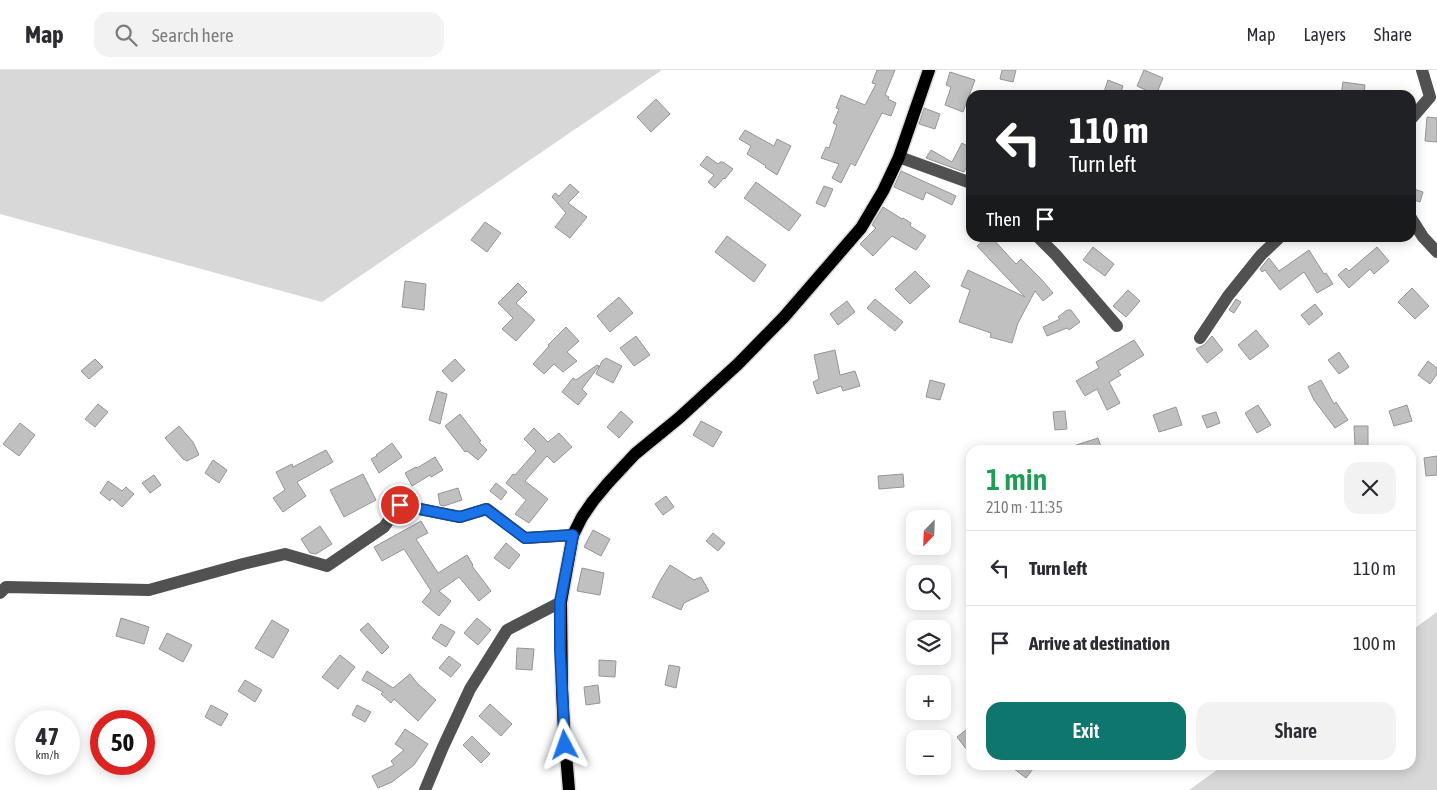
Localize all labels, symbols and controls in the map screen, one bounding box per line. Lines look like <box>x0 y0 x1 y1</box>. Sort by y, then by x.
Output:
search box <box>94 12 444 57</box>
text: Map <box>25 21 64 48</box>
icon: search <box>112 21 140 49</box>
text: Search here <box>152 24 234 46</box>
text: Map <box>1246 24 1275 45</box>
text: Layers <box>1303 24 1346 45</box>
text: Share <box>1374 24 1412 45</box>
icon: left <box>986 110 1051 175</box>
text: 110 m <box>1069 110 1148 150</box>
text: Turn left <box>1069 151 1136 177</box>
icon: arrive <box>1031 205 1059 233</box>
text: Then <box>986 208 1021 230</box>
text: 1 min <box>986 462 1047 496</box>
button: close <box>1344 462 1396 514</box>
pin <box>379 484 421 526</box>
icon: arrive <box>386 491 414 519</box>
text: 210 m · 11:35 <box>986 498 1063 516</box>
north arrow <box>906 510 951 555</box>
map controls <box>906 510 951 775</box>
icon: left <box>986 554 1014 582</box>
text: Turn left <box>1029 557 1087 579</box>
text: 110 m <box>1353 557 1396 579</box>
button: search <box>906 565 951 610</box>
button: layers <box>906 620 951 665</box>
icon: arrive <box>986 629 1014 657</box>
text: Arrive at destination <box>1029 632 1170 654</box>
text: 100 m <box>1353 632 1396 654</box>
button: + <box>906 675 951 720</box>
button: Exit <box>986 702 1186 760</box>
button: Share <box>1196 702 1396 760</box>
speed limit sign: 50 <box>90 710 155 775</box>
position arrow <box>538 718 590 770</box>
text: 47 <box>36 722 59 750</box>
button: − <box>906 730 951 775</box>
text: km/h <box>36 748 59 762</box>

